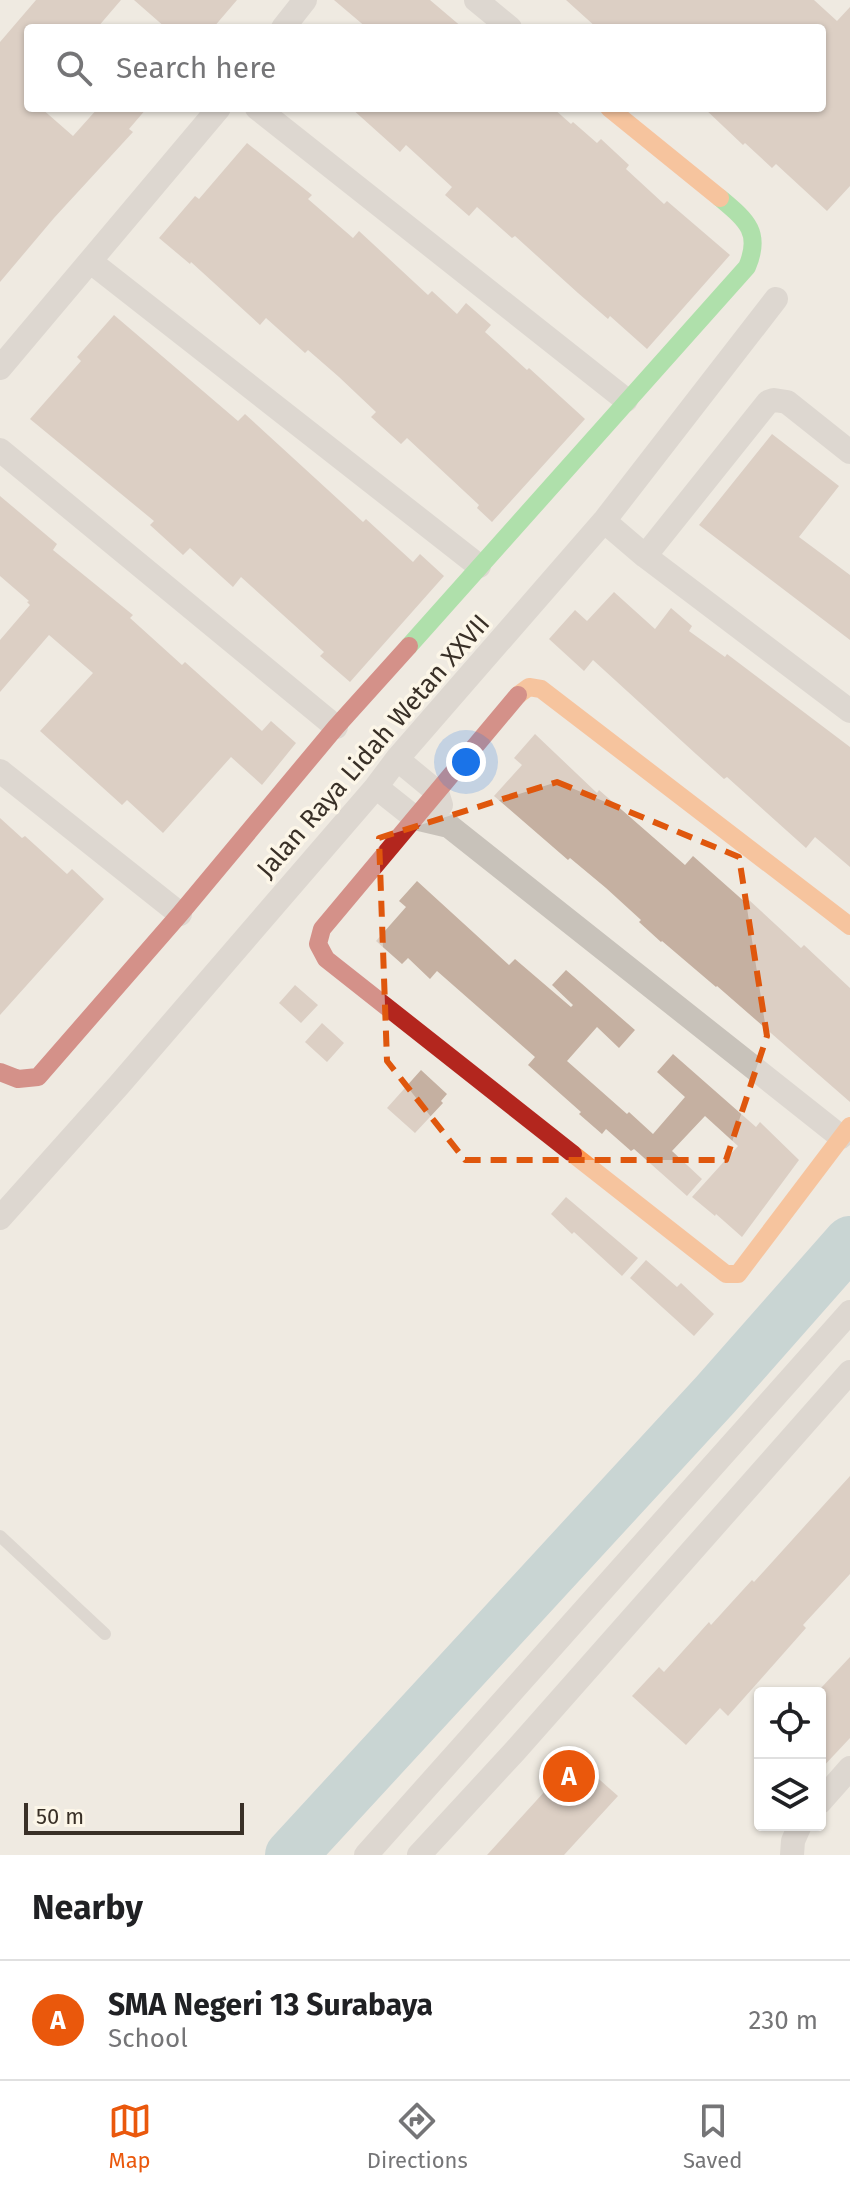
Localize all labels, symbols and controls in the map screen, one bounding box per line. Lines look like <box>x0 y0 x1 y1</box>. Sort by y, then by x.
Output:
search box <box>24 24 826 112</box>
icon: search <box>52 46 96 90</box>
text: Search here <box>116 50 276 86</box>
street label: Jalan Raya Lidah Wetan XXVII <box>250 608 496 884</box>
your location <box>446 742 486 782</box>
map controls <box>754 1687 826 1831</box>
button: locate <box>754 1687 826 1759</box>
pin: A <box>543 1746 595 1806</box>
button: layers <box>754 1759 826 1831</box>
scale bar <box>24 1799 244 1835</box>
text: 50 m <box>36 1803 84 1830</box>
text: Nearby <box>32 1887 143 1928</box>
text: SMA Negeri 13 Surabaya <box>108 1987 433 2023</box>
text: A <box>50 2005 66 2036</box>
text: 230 m <box>749 2005 818 2036</box>
text: School <box>108 2023 188 2054</box>
tab: Map <box>108 2099 152 2174</box>
tab: Directions <box>367 2099 468 2174</box>
tab: Saved <box>683 2099 742 2174</box>

